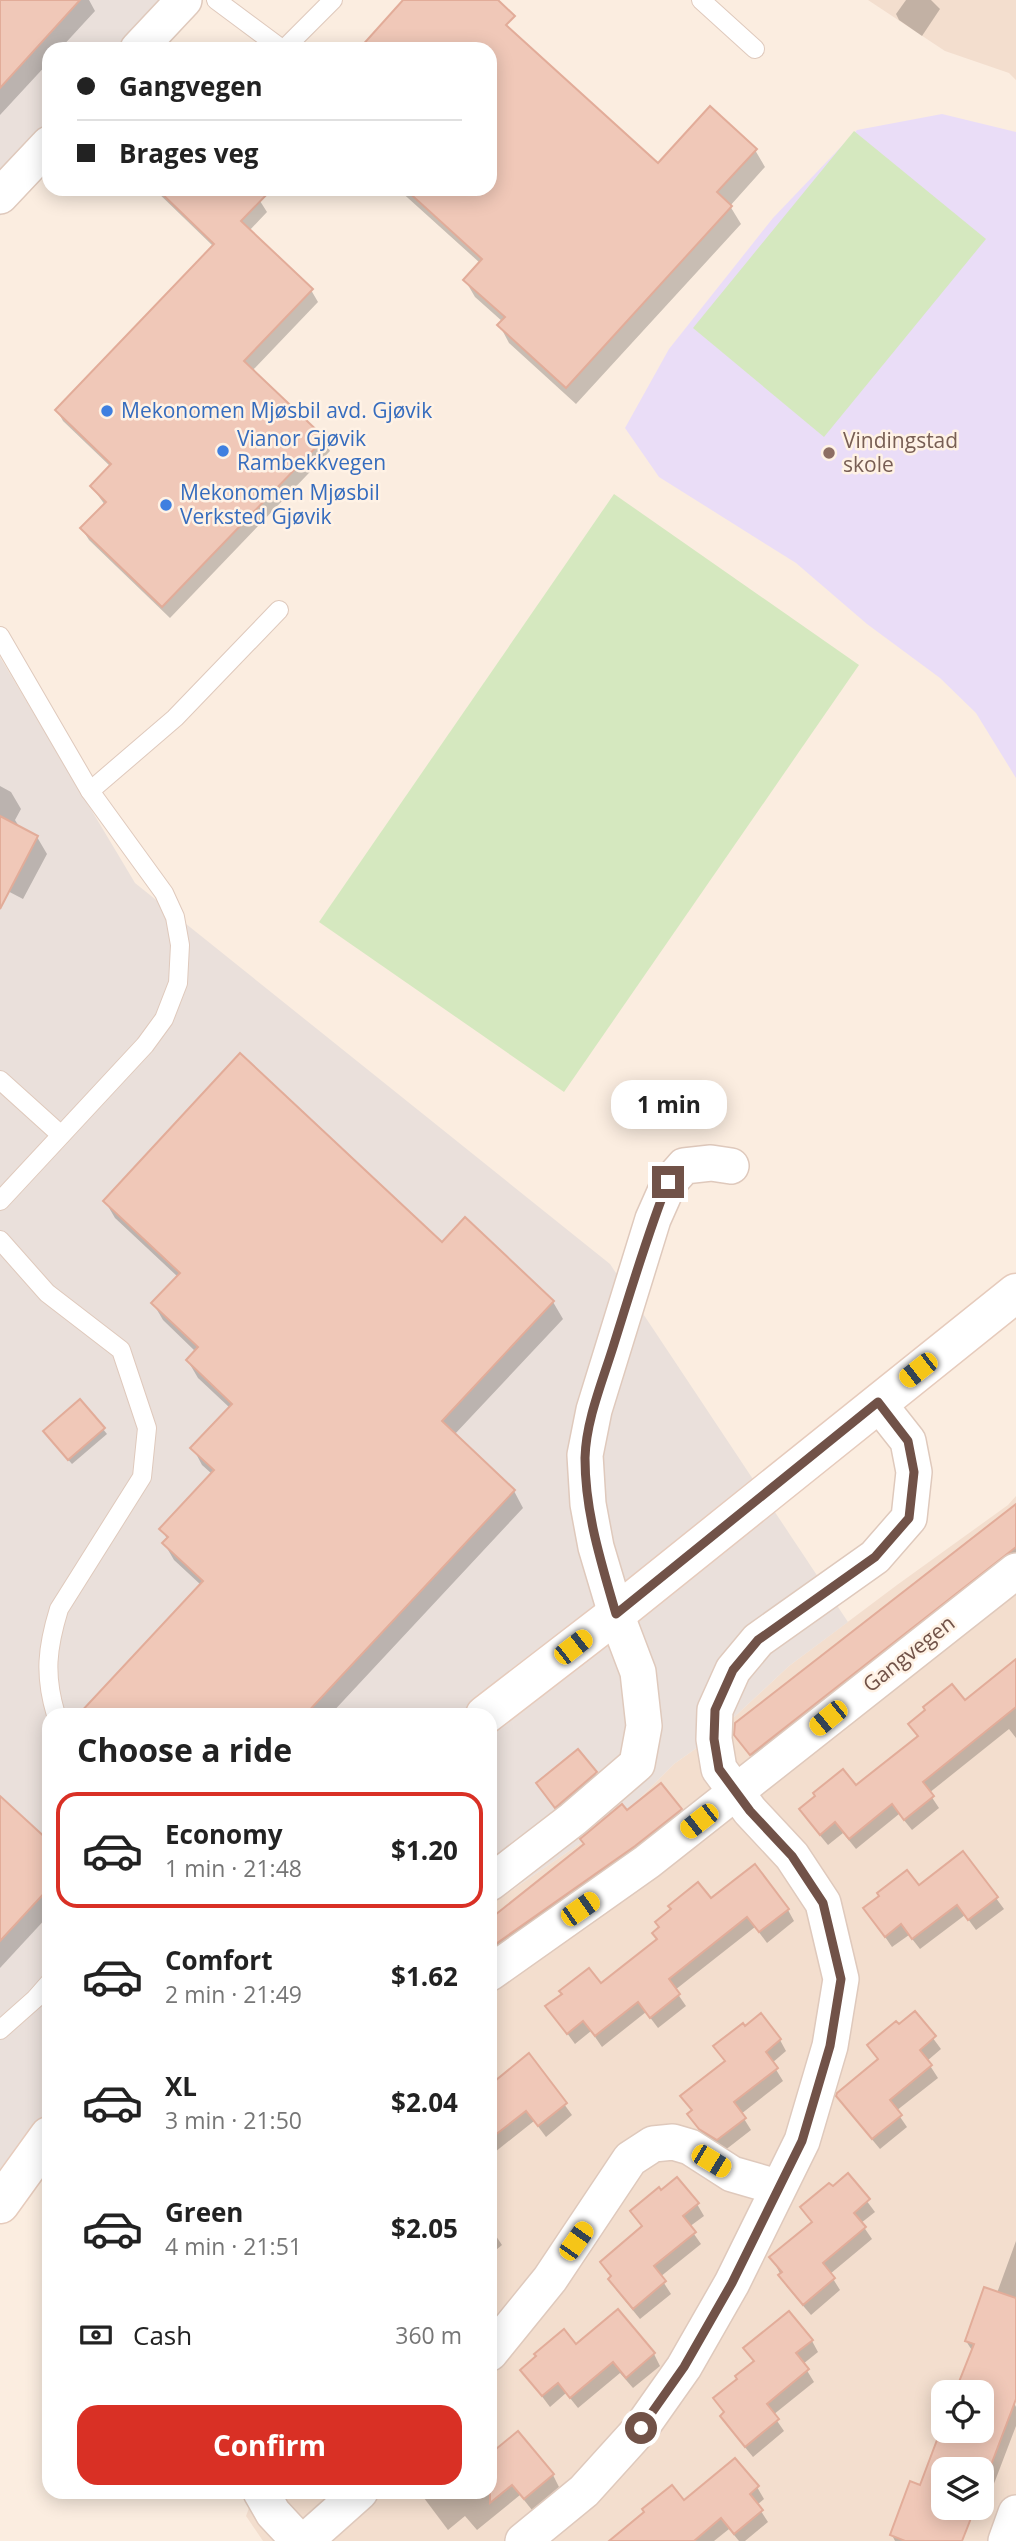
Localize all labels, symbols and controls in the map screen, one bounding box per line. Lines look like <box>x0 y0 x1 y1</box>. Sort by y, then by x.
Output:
text: Gangvegen <box>119 68 263 104</box>
text: Brages veg <box>119 135 259 171</box>
place label: Mekonomen Mjøsbil avd. Gjøvik <box>121 396 432 424</box>
marker: Mekonomen Mjøsbil avd. Gjøvik <box>99 403 115 419</box>
place label: Vianor Gjøvik Rambekkvegen <box>237 424 386 476</box>
place label: Vindingstad skole <box>843 426 958 478</box>
marker: Vianor Gjøvik Rambekkvegen <box>215 443 231 459</box>
marker: Vindingstad skole <box>821 445 837 461</box>
place label: Mekonomen Mjøsbil Verksted Gjøvik <box>180 478 380 530</box>
marker: Mekonomen Mjøsbil Verksted Gjøvik <box>158 497 174 513</box>
callout: 1 min <box>610 1080 726 1130</box>
text: 1 min <box>637 1088 701 1120</box>
route end <box>652 1166 684 1198</box>
car <box>895 1349 942 1391</box>
street label: Gangvegen <box>857 1608 960 1698</box>
car <box>550 1626 597 1668</box>
car <box>806 1697 851 1739</box>
text: Choose a ride <box>77 1728 292 1771</box>
car <box>676 1800 723 1842</box>
text: Economy <box>165 1816 283 1852</box>
icon: car <box>81 1819 144 1882</box>
text: $1.20 <box>391 1832 458 1868</box>
text: 1 min · 21:48 <box>165 1852 302 1884</box>
car <box>557 1888 604 1930</box>
text: Comfort <box>165 1942 272 1978</box>
icon: car <box>81 1945 144 2008</box>
text: $1.62 <box>391 1958 458 1994</box>
text: 2 min · 21:49 <box>165 1978 302 2010</box>
text: XL <box>165 2068 197 2104</box>
icon: car <box>81 2071 144 2134</box>
text: $2.04 <box>391 2084 458 2120</box>
text: 3 min · 21:50 <box>165 2104 302 2136</box>
car <box>688 2141 735 2181</box>
text: Green <box>165 2194 243 2230</box>
icon: car <box>81 2197 144 2260</box>
text: $2.05 <box>391 2210 458 2246</box>
car <box>556 2218 597 2264</box>
text: 4 min · 21:51 <box>165 2230 302 2262</box>
icon: cash <box>77 2316 115 2354</box>
text: Cash <box>133 2317 192 2353</box>
text: 360 m <box>395 2319 462 2351</box>
map controls <box>931 2380 994 2520</box>
button: locate <box>931 2380 994 2443</box>
button: Confirm <box>77 2405 462 2485</box>
route start <box>625 2412 657 2444</box>
button: layers <box>931 2457 994 2520</box>

